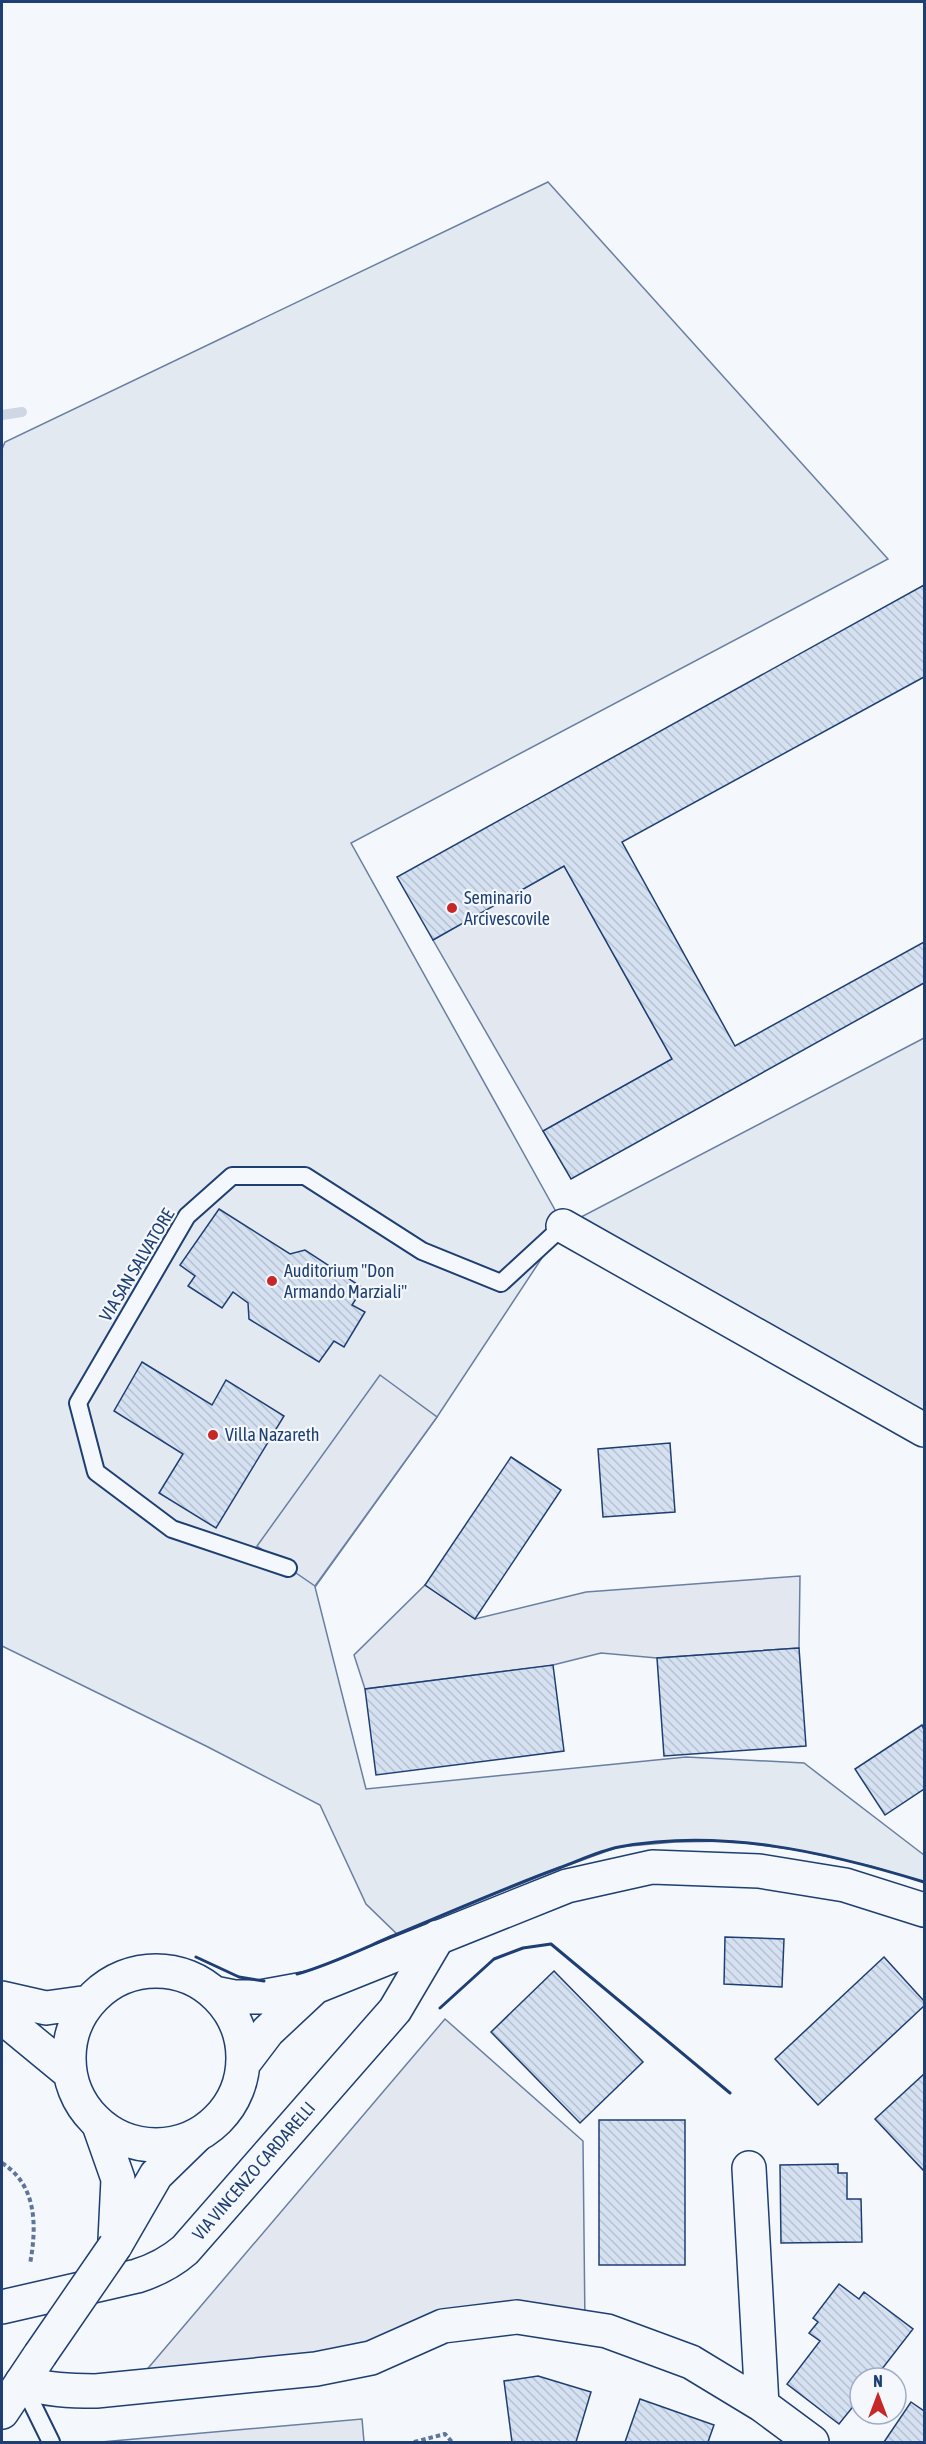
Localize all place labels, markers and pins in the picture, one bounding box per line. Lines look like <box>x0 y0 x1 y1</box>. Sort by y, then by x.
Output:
place label: Seminario Arcivescovile <box>464 887 550 929</box>
marker: Seminario Arcivescovile <box>445 901 459 915</box>
place label: Auditorium "Don Armando Marziali" <box>284 1260 407 1302</box>
marker: Auditorium "Don Armando Marziali" <box>265 1274 279 1288</box>
place label: Villa Nazareth <box>225 1424 320 1445</box>
marker: Villa Nazareth <box>206 1428 220 1442</box>

